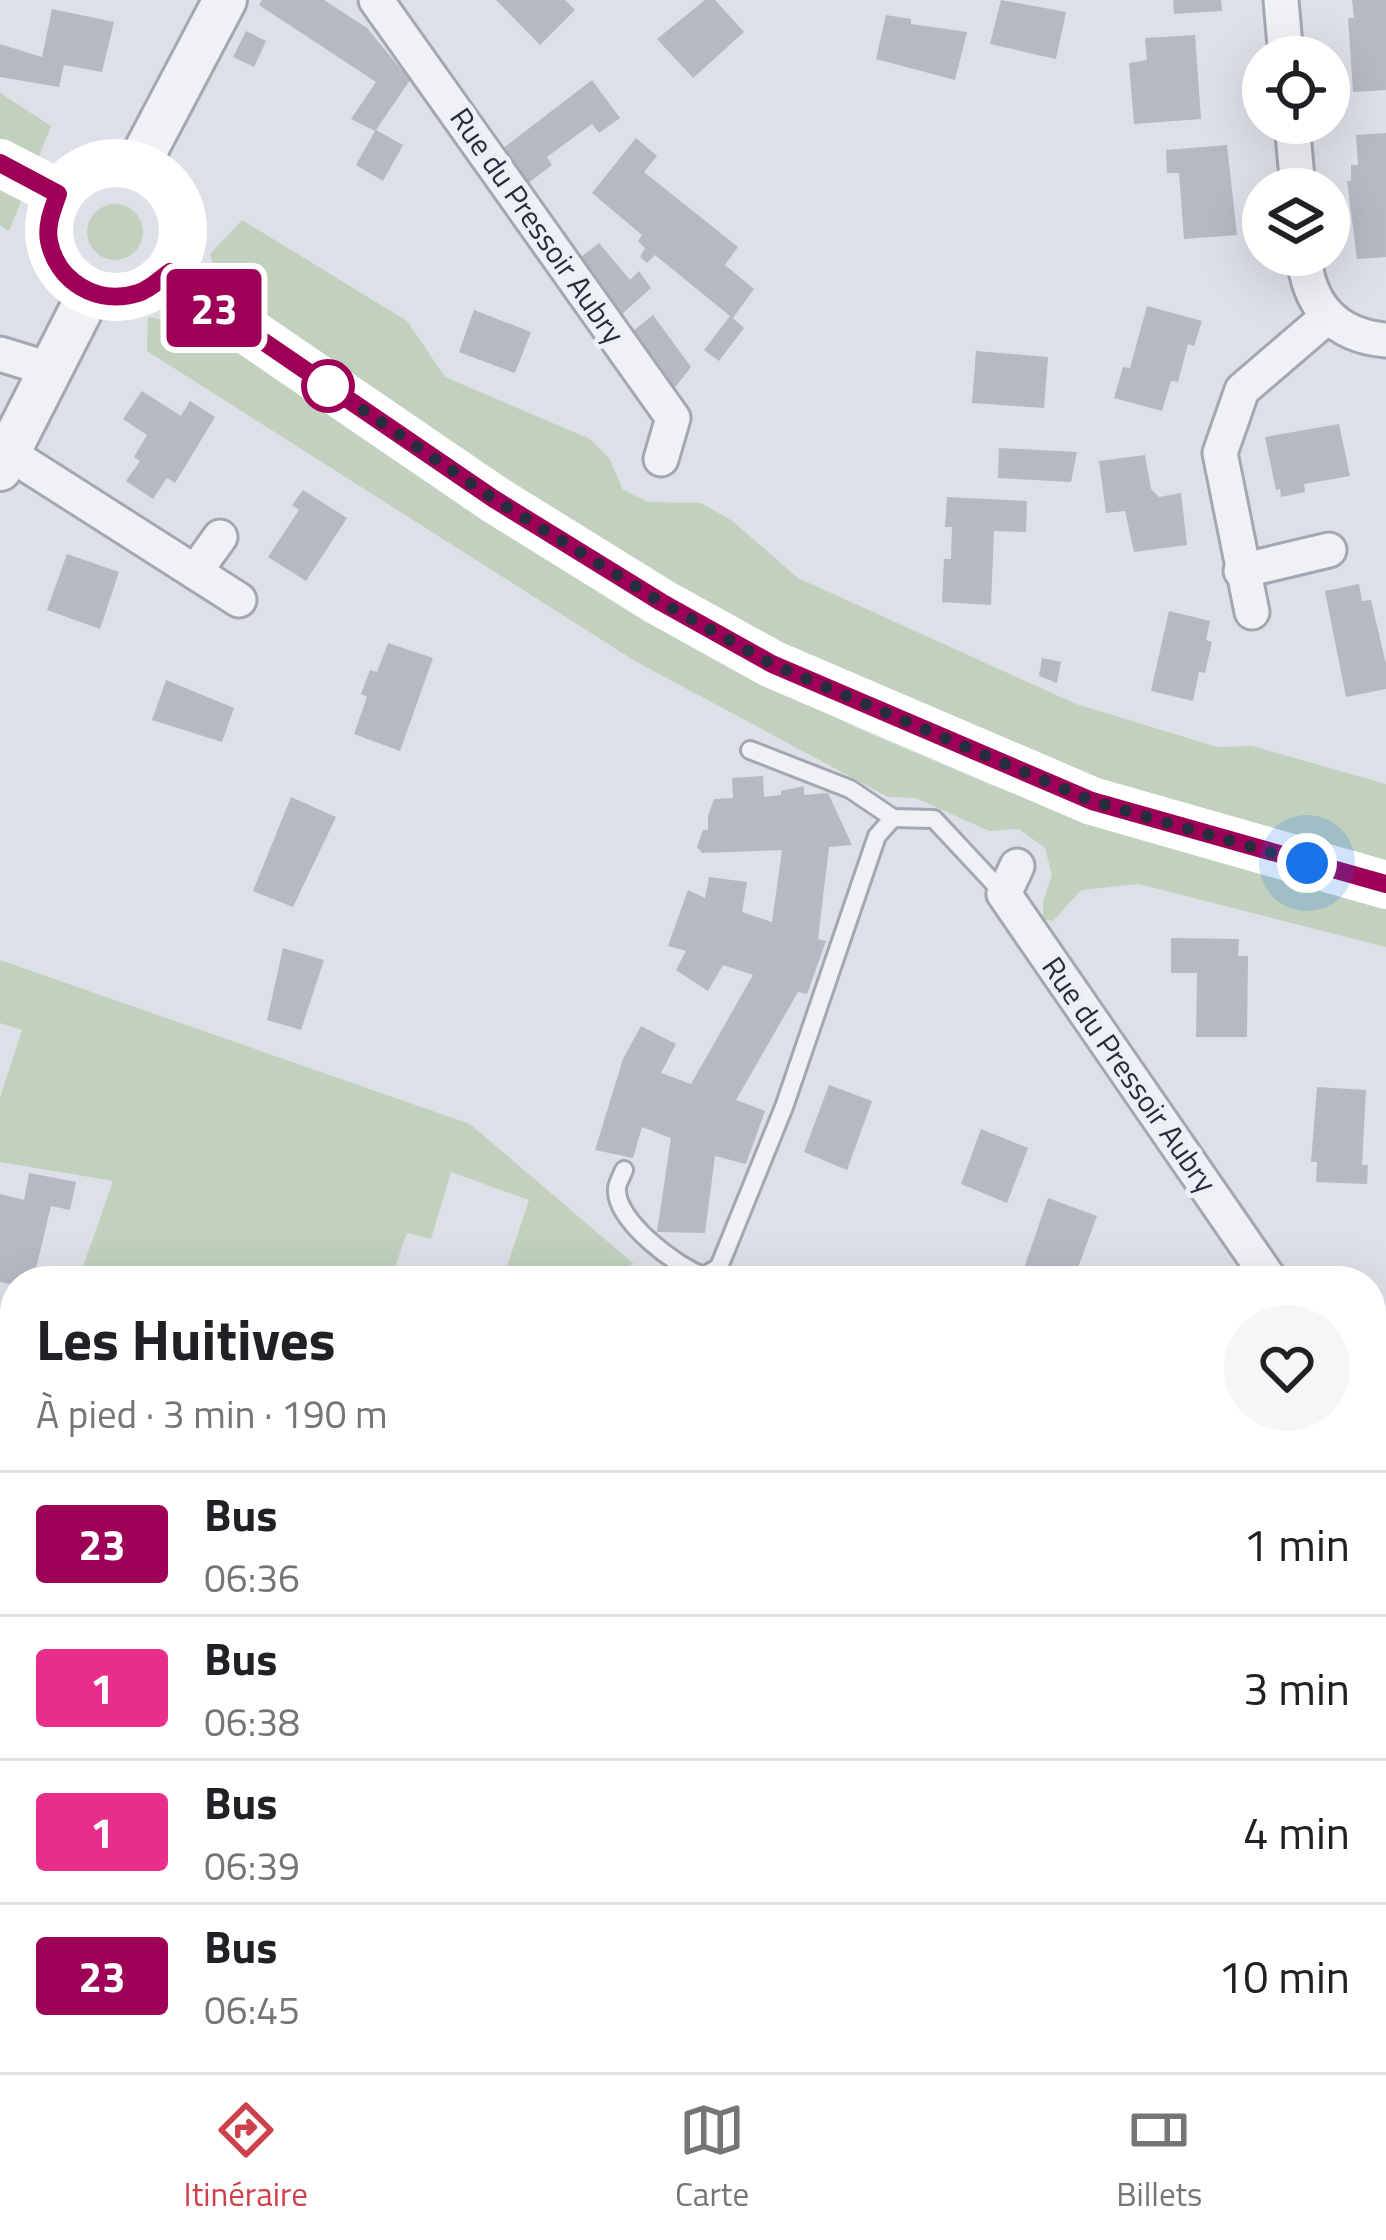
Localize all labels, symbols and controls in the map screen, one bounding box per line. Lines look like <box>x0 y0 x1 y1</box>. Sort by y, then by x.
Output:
map controls <box>1242 36 1350 276</box>
button: locate <box>1242 36 1350 144</box>
street label: Rue du Pressoir Aubry <box>439 98 637 353</box>
button: layers <box>1242 168 1350 276</box>
line badge: 23 <box>160 269 268 347</box>
text: 23 <box>190 276 238 340</box>
unlabelled marker <box>303 361 353 411</box>
your location <box>1277 833 1337 893</box>
street label: Rue du Pressoir Aubry <box>1031 947 1229 1202</box>
text: Les Huitives <box>36 1295 336 1382</box>
button: heart <box>1224 1305 1350 1431</box>
text: À pied · 3 min · 190 m <box>36 1384 388 1443</box>
text: Bus <box>204 1480 278 1548</box>
text: 1 min <box>1243 1510 1350 1578</box>
text: 23 <box>78 1512 126 1576</box>
text: 06:36 <box>204 1548 300 1607</box>
text: Bus <box>204 1624 278 1692</box>
text: 3 min <box>1243 1654 1350 1722</box>
text: 1 <box>90 1656 114 1720</box>
text: 06:38 <box>204 1692 300 1751</box>
text: Bus <box>204 1768 278 1836</box>
text: 4 min <box>1243 1798 1350 1866</box>
text: 1 <box>90 1800 114 1864</box>
text: 06:39 <box>204 1836 300 1895</box>
text: Bus <box>204 1912 278 1980</box>
text: 10 min <box>1218 1942 1350 2010</box>
text: 23 <box>78 1944 126 2008</box>
text: 06:45 <box>204 1980 300 2039</box>
tab: Itinéraire <box>184 2097 308 2219</box>
tab: Carte <box>675 2097 749 2219</box>
tab: Billets <box>1116 2097 1202 2219</box>

